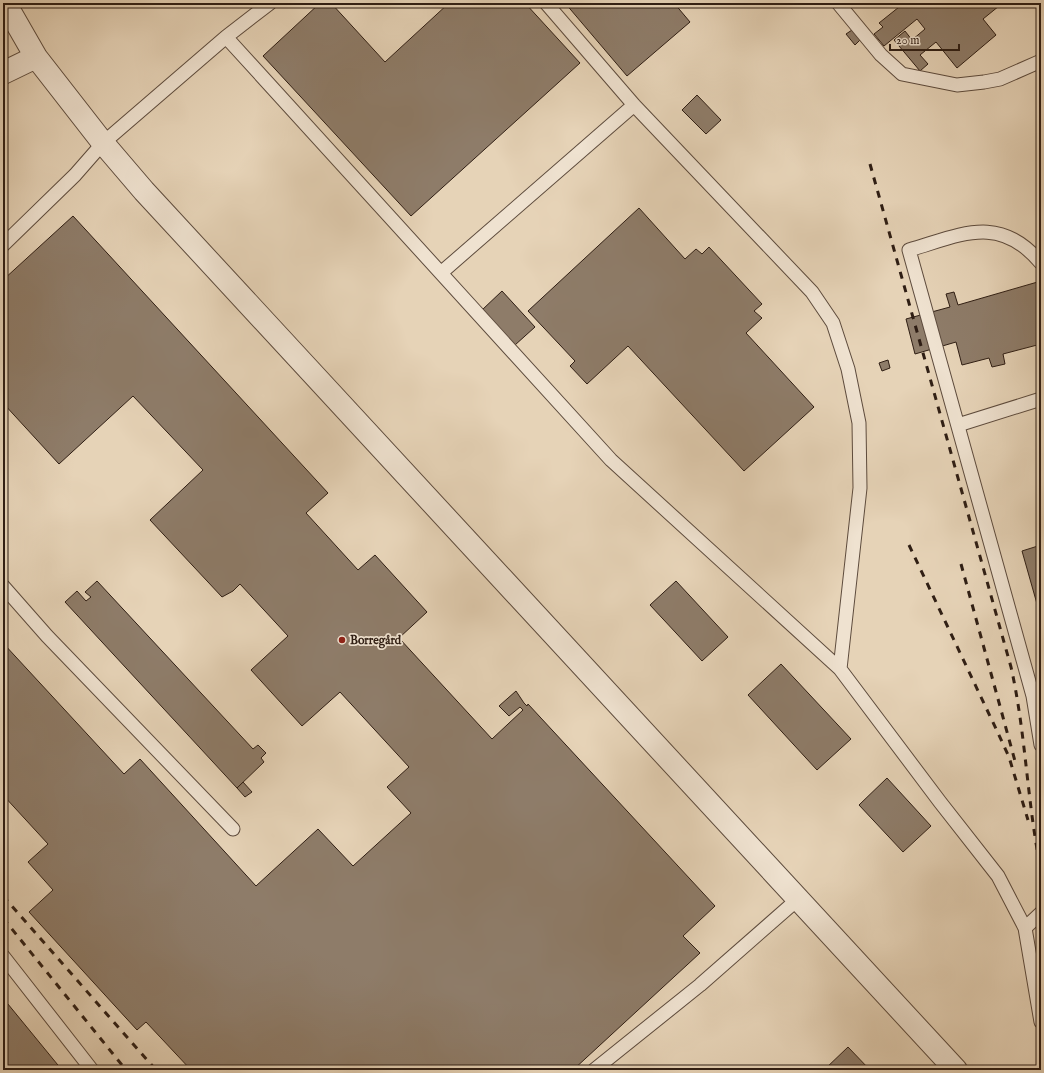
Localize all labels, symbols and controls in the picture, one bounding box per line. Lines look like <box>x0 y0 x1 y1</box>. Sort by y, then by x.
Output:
scale bar <box>890 26 959 52</box>
text: 20 m <box>896 33 919 48</box>
place label: Borregård <box>350 633 402 649</box>
marker: Borregård <box>337 635 347 645</box>

